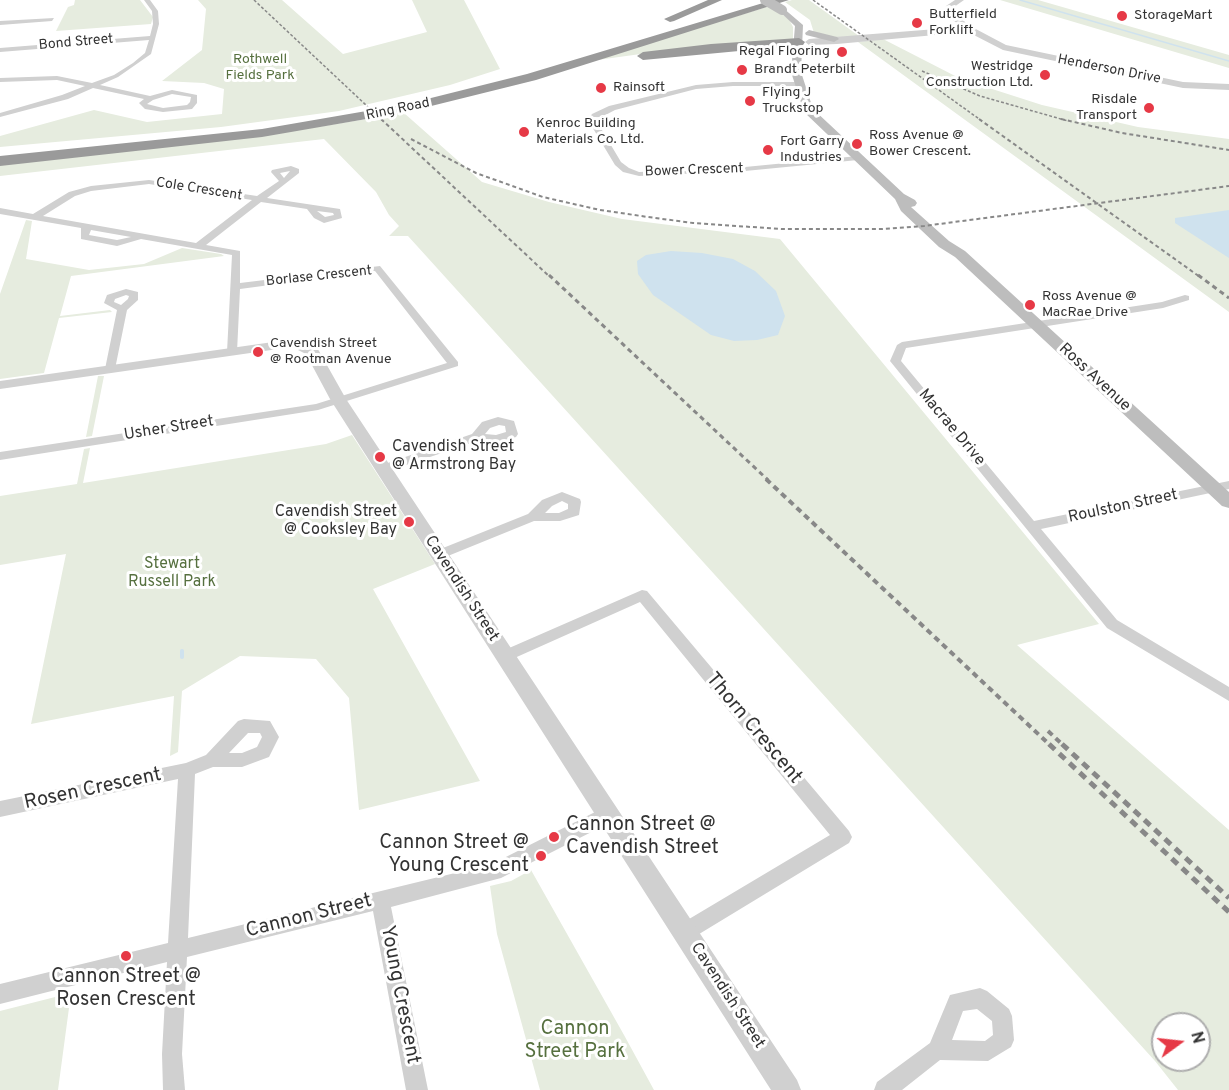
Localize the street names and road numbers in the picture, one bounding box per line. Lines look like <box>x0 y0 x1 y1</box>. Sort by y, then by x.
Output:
street label: Bond Street <box>38 31 114 55</box>
street label: Henderson Drive <box>1056 52 1162 88</box>
street label: Ring Road <box>365 95 431 125</box>
street label: Bower Crescent <box>644 161 744 181</box>
street label: Cole Crescent <box>155 175 243 205</box>
street label: Borlase Crescent <box>265 263 373 291</box>
street label: Ross Avenue <box>1054 340 1134 416</box>
street label: Macrae Drive <box>913 386 989 470</box>
street label: Usher Street <box>123 412 215 446</box>
street label: Roulston Street <box>1067 486 1179 528</box>
street label: Cavendish Street <box>420 533 502 645</box>
street label: Thorn Crescent <box>700 669 806 789</box>
street label: Rosen Crescent <box>22 764 164 816</box>
street label: Cannon Street <box>244 890 374 944</box>
street label: Young Crescent <box>374 924 424 1066</box>
street label: Cavendish Street <box>686 940 768 1052</box>

